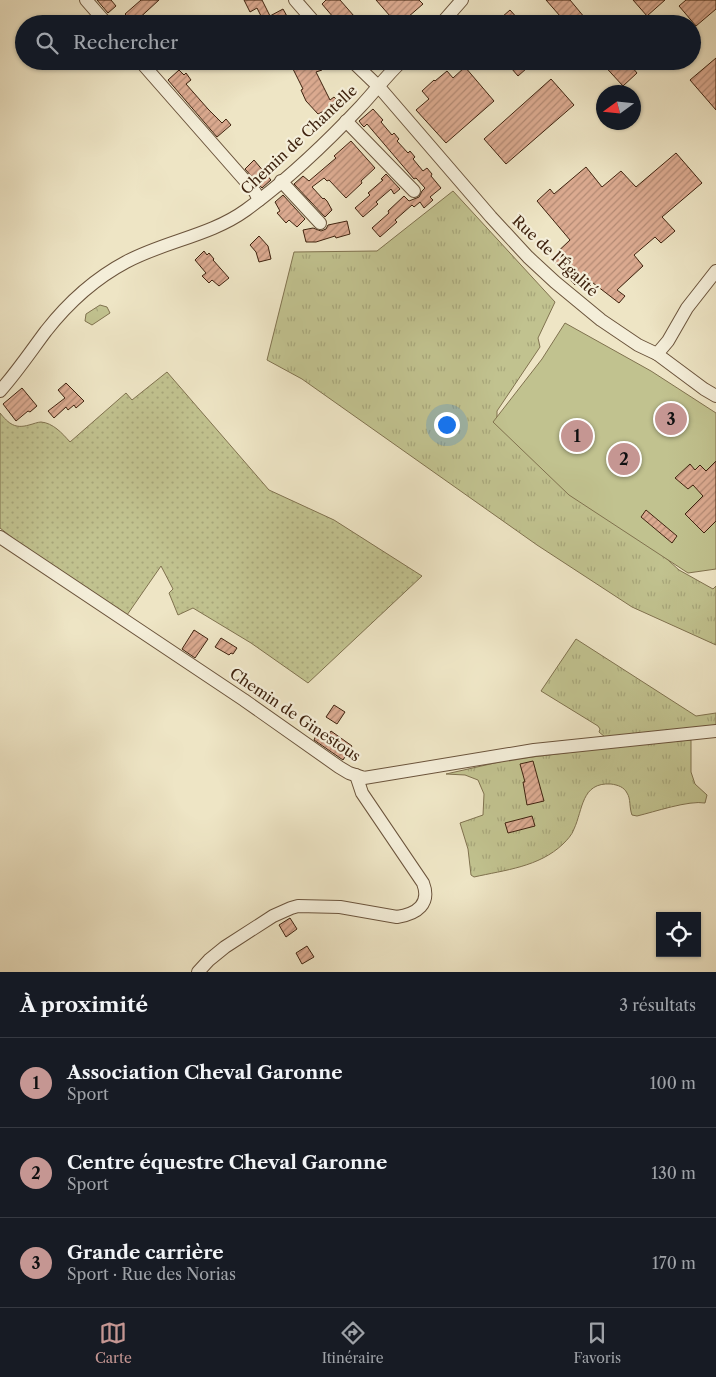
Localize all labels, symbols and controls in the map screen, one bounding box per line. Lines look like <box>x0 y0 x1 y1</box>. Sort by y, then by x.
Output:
search box <box>15 15 701 70</box>
icon: search <box>33 29 61 57</box>
text: Rechercher <box>73 31 178 54</box>
street label: Chemin de Chantelle <box>237 81 361 198</box>
north arrow <box>596 85 641 130</box>
street label: Rue de l'Égalité <box>508 211 602 300</box>
pin: 3 <box>655 400 687 438</box>
your location <box>434 412 460 438</box>
pin: 1 <box>561 417 593 455</box>
pin: 2 <box>608 440 640 478</box>
street label: Chemin de Ginestous <box>226 664 364 766</box>
map controls <box>656 912 701 957</box>
button: locate <box>656 912 701 957</box>
text: À proximité <box>20 992 148 1017</box>
text: 3 résultats <box>619 995 696 1015</box>
text: Association Cheval Garonne <box>67 1061 343 1084</box>
text: 1 <box>32 1073 40 1093</box>
text: 100 m <box>650 1073 696 1093</box>
text: Sport <box>67 1084 109 1104</box>
text: Centre équestre Cheval Garonne <box>67 1151 387 1174</box>
text: 2 <box>31 1163 41 1183</box>
text: 130 m <box>651 1163 696 1183</box>
text: Sport <box>67 1174 109 1194</box>
text: Grande carrière <box>67 1241 224 1264</box>
text: 3 <box>31 1253 41 1273</box>
text: 170 m <box>652 1253 696 1273</box>
text: Sport · Rue des Norias <box>67 1264 236 1284</box>
tab: Carte <box>95 1319 132 1367</box>
tab: Itinéraire <box>322 1319 384 1367</box>
tab: Favoris <box>573 1319 621 1367</box>

